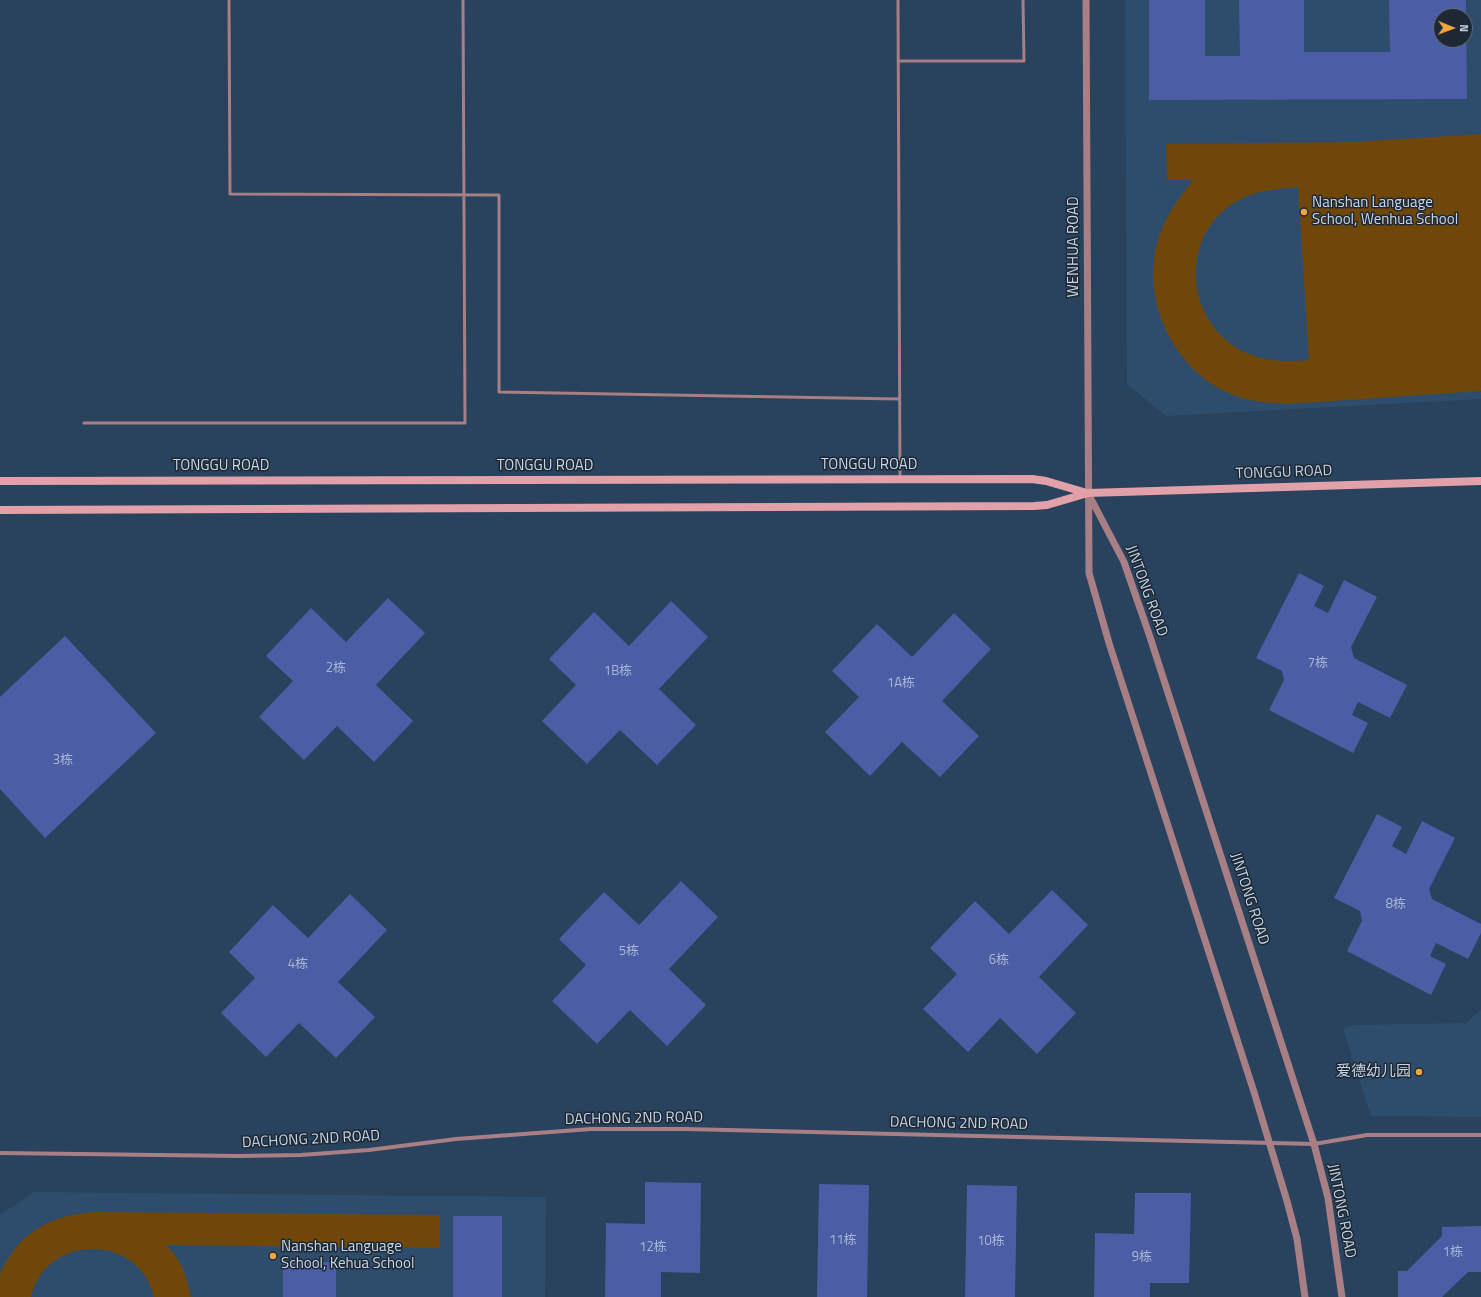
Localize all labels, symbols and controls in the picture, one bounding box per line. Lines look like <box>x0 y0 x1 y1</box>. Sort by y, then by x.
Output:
north arrow <box>1433 8 1473 48</box>
text: N <box>1456 24 1472 32</box>
place label: Nanshan Language School, Wenhua School <box>1312 194 1458 229</box>
street label: WENHUA ROAD <box>1065 196 1083 298</box>
marker: Nanshan Language School, Wenhua School <box>1299 207 1309 217</box>
street label: TONGGU ROAD <box>821 456 917 474</box>
street label: TONGGU ROAD <box>173 457 269 475</box>
street label: TONGGU ROAD <box>497 457 593 475</box>
street label: TONGGU ROAD <box>1235 462 1333 484</box>
street label: JINTONG ROAD <box>1121 543 1171 639</box>
house number: 7栋 <box>1308 656 1328 672</box>
house number: 2栋 <box>326 661 346 677</box>
house number: 1B栋 <box>604 664 632 680</box>
house number: 1A栋 <box>887 676 915 692</box>
house number: 3栋 <box>53 753 73 769</box>
street label: JINTONG ROAD <box>1226 851 1272 947</box>
house number: 8栋 <box>1386 897 1406 913</box>
house number: 5栋 <box>619 944 639 960</box>
house number: 6栋 <box>989 953 1009 969</box>
house number: 4栋 <box>288 957 308 973</box>
place label: 爱德幼儿园 <box>1336 1063 1411 1081</box>
marker: 爱德幼儿园 <box>1414 1067 1424 1077</box>
street label: DACHONG 2ND ROAD <box>565 1109 703 1129</box>
street label: DACHONG 2ND ROAD <box>890 1114 1028 1134</box>
street label: DACHONG 2ND ROAD <box>242 1127 380 1153</box>
street label: JINTONG ROAD <box>1323 1162 1359 1260</box>
house number: 11栋 <box>829 1233 857 1249</box>
house number: 10栋 <box>977 1234 1005 1250</box>
place label: Nanshan Language School, Kehua School <box>281 1238 414 1273</box>
house number: 12栋 <box>639 1240 667 1256</box>
house number: 1栋 <box>1443 1245 1463 1261</box>
house number: 9栋 <box>1132 1250 1152 1266</box>
marker: Nanshan Language School, Kehua School <box>268 1251 278 1261</box>

